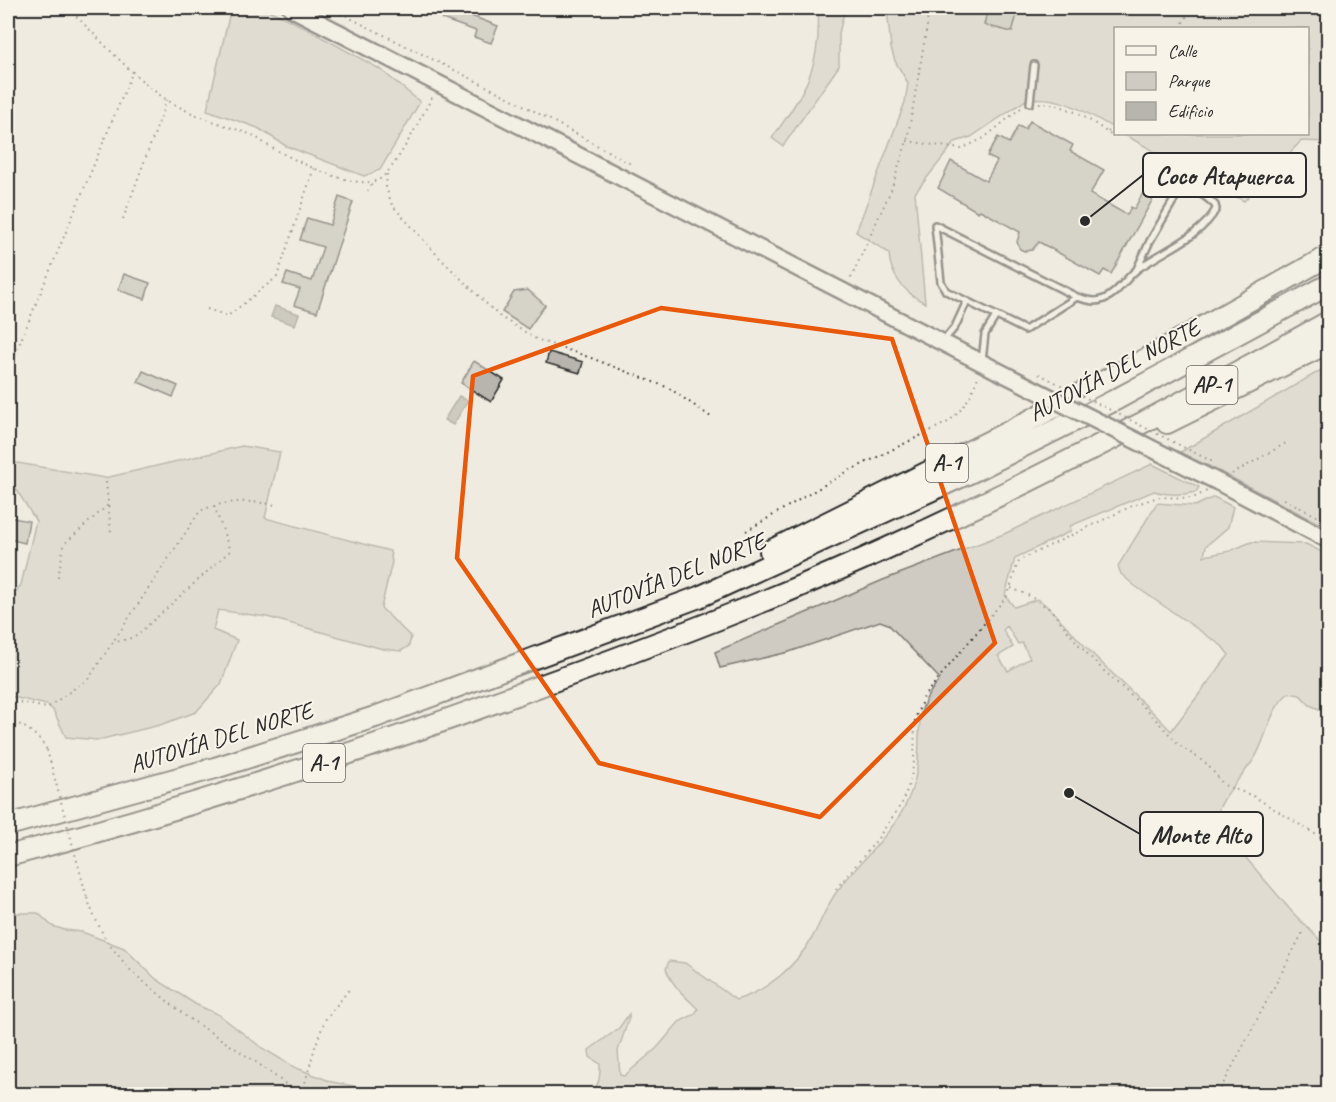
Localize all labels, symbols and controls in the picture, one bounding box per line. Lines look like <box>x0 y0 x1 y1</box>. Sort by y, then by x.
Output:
legend <box>1114 27 1309 135</box>
text: Calle <box>1168 40 1197 62</box>
text: Parque <box>1168 70 1210 92</box>
text: Edificio <box>1168 100 1214 122</box>
callout: Coco Atapuerca <box>1143 153 1306 197</box>
text: Coco Atapuerca <box>1155 159 1295 192</box>
street label: AUTOVÍA DEL NORTE <box>1023 311 1208 428</box>
road number: AP-1 <box>1186 366 1238 404</box>
road number: A-1 <box>926 444 968 482</box>
street label: AUTOVÍA DEL NORTE <box>582 524 773 624</box>
street label: AUTOVÍA DEL NORTE <box>126 694 319 779</box>
road number: A-1 <box>303 744 345 782</box>
callout: Monte Alto <box>1140 812 1263 856</box>
text: Monte Alto <box>1151 818 1252 851</box>

